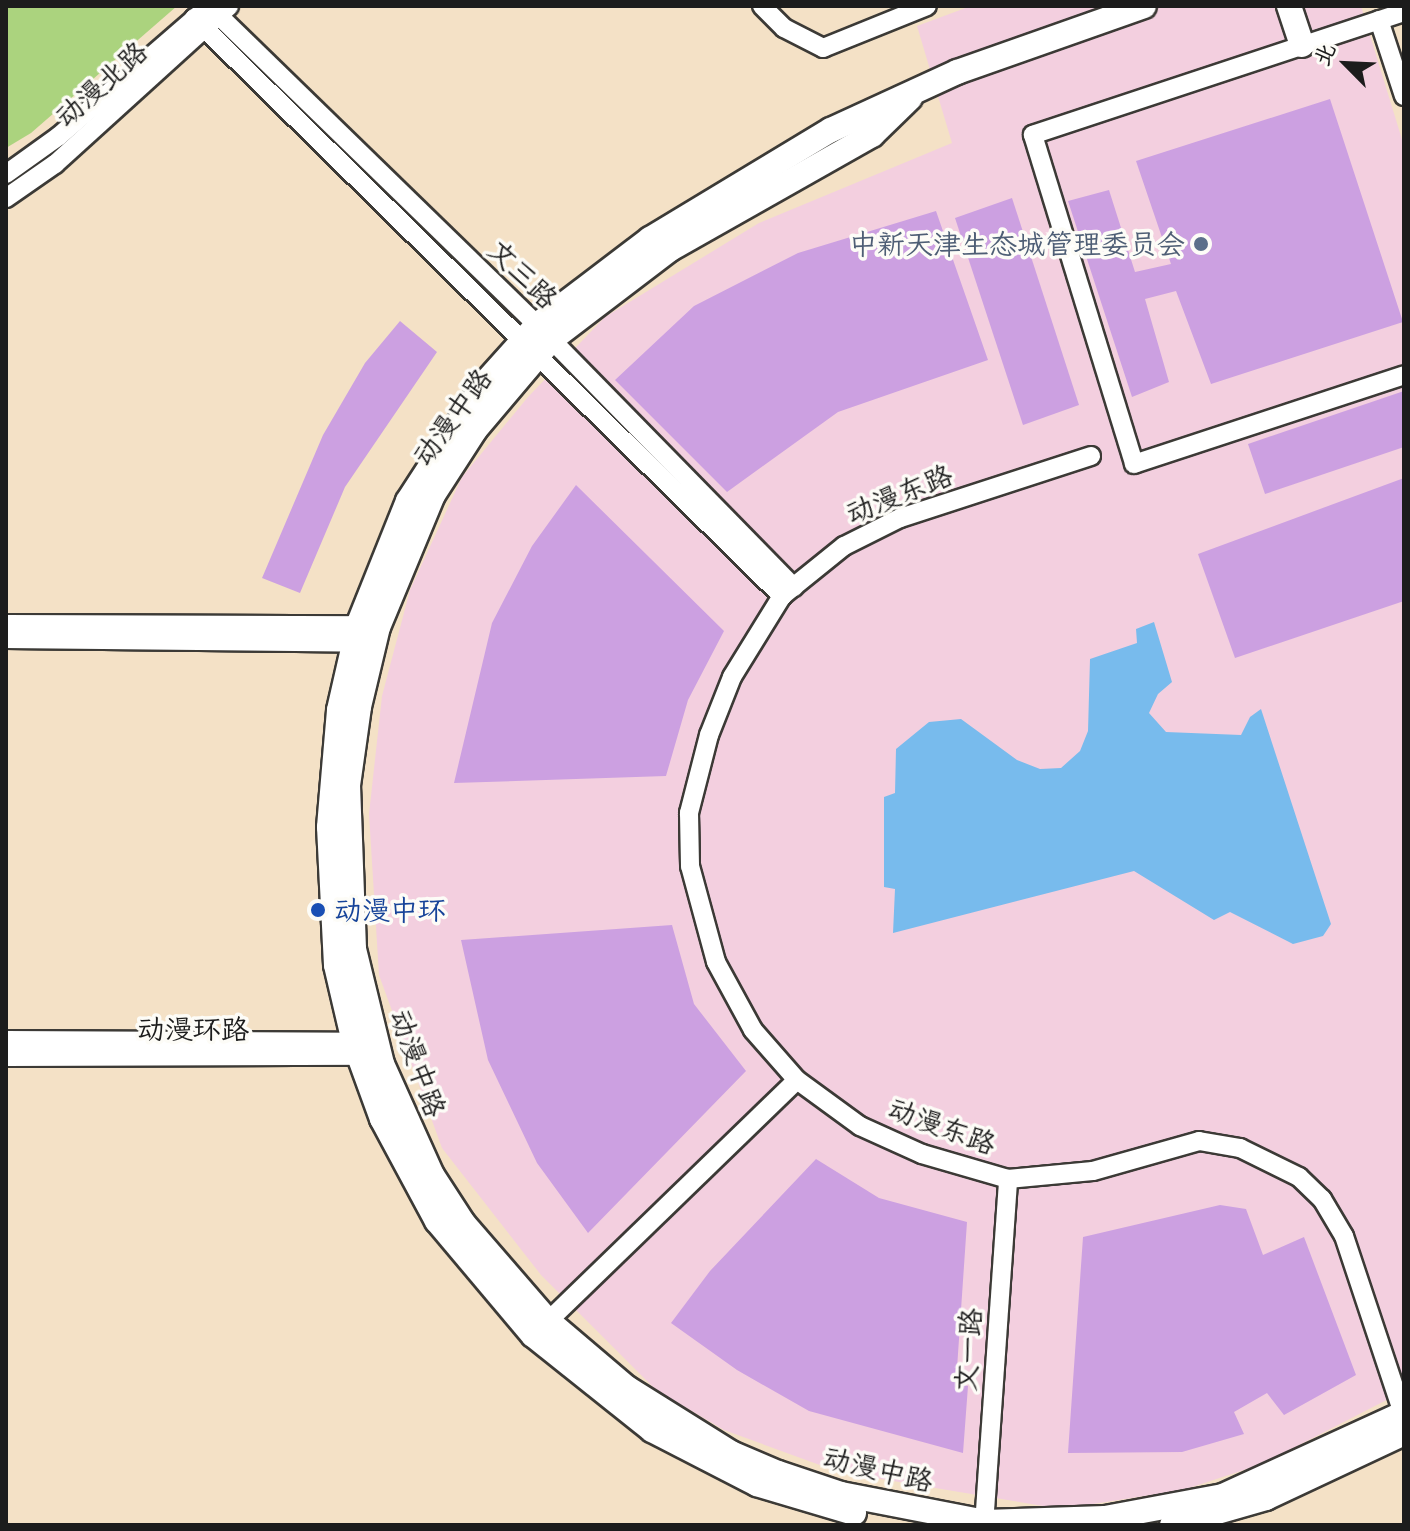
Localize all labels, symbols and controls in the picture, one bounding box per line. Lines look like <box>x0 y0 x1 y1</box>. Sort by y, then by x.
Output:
north arrow <box>1306 24 1386 104</box>
street label: 动漫北路 <box>48 34 154 134</box>
text: 北 <box>1307 38 1341 70</box>
place label: 中新天津生态城管理委员会 <box>849 227 1185 261</box>
street label: 文三路 <box>481 233 565 315</box>
marker: 中新天津生态城管理委员会 <box>1192 235 1210 253</box>
street label: 动漫中路 <box>405 362 499 472</box>
street label: 动漫东路 <box>841 457 957 531</box>
place label: 动漫中环 <box>334 893 446 927</box>
marker: 动漫中环 <box>309 901 327 919</box>
street label: 动漫中路 <box>383 1005 453 1121</box>
street label: 动漫环路 <box>137 1012 249 1046</box>
street label: 动漫东路 <box>884 1091 1000 1161</box>
street label: 文一路 <box>948 1307 988 1393</box>
street label: 动漫中路 <box>820 1440 936 1498</box>

